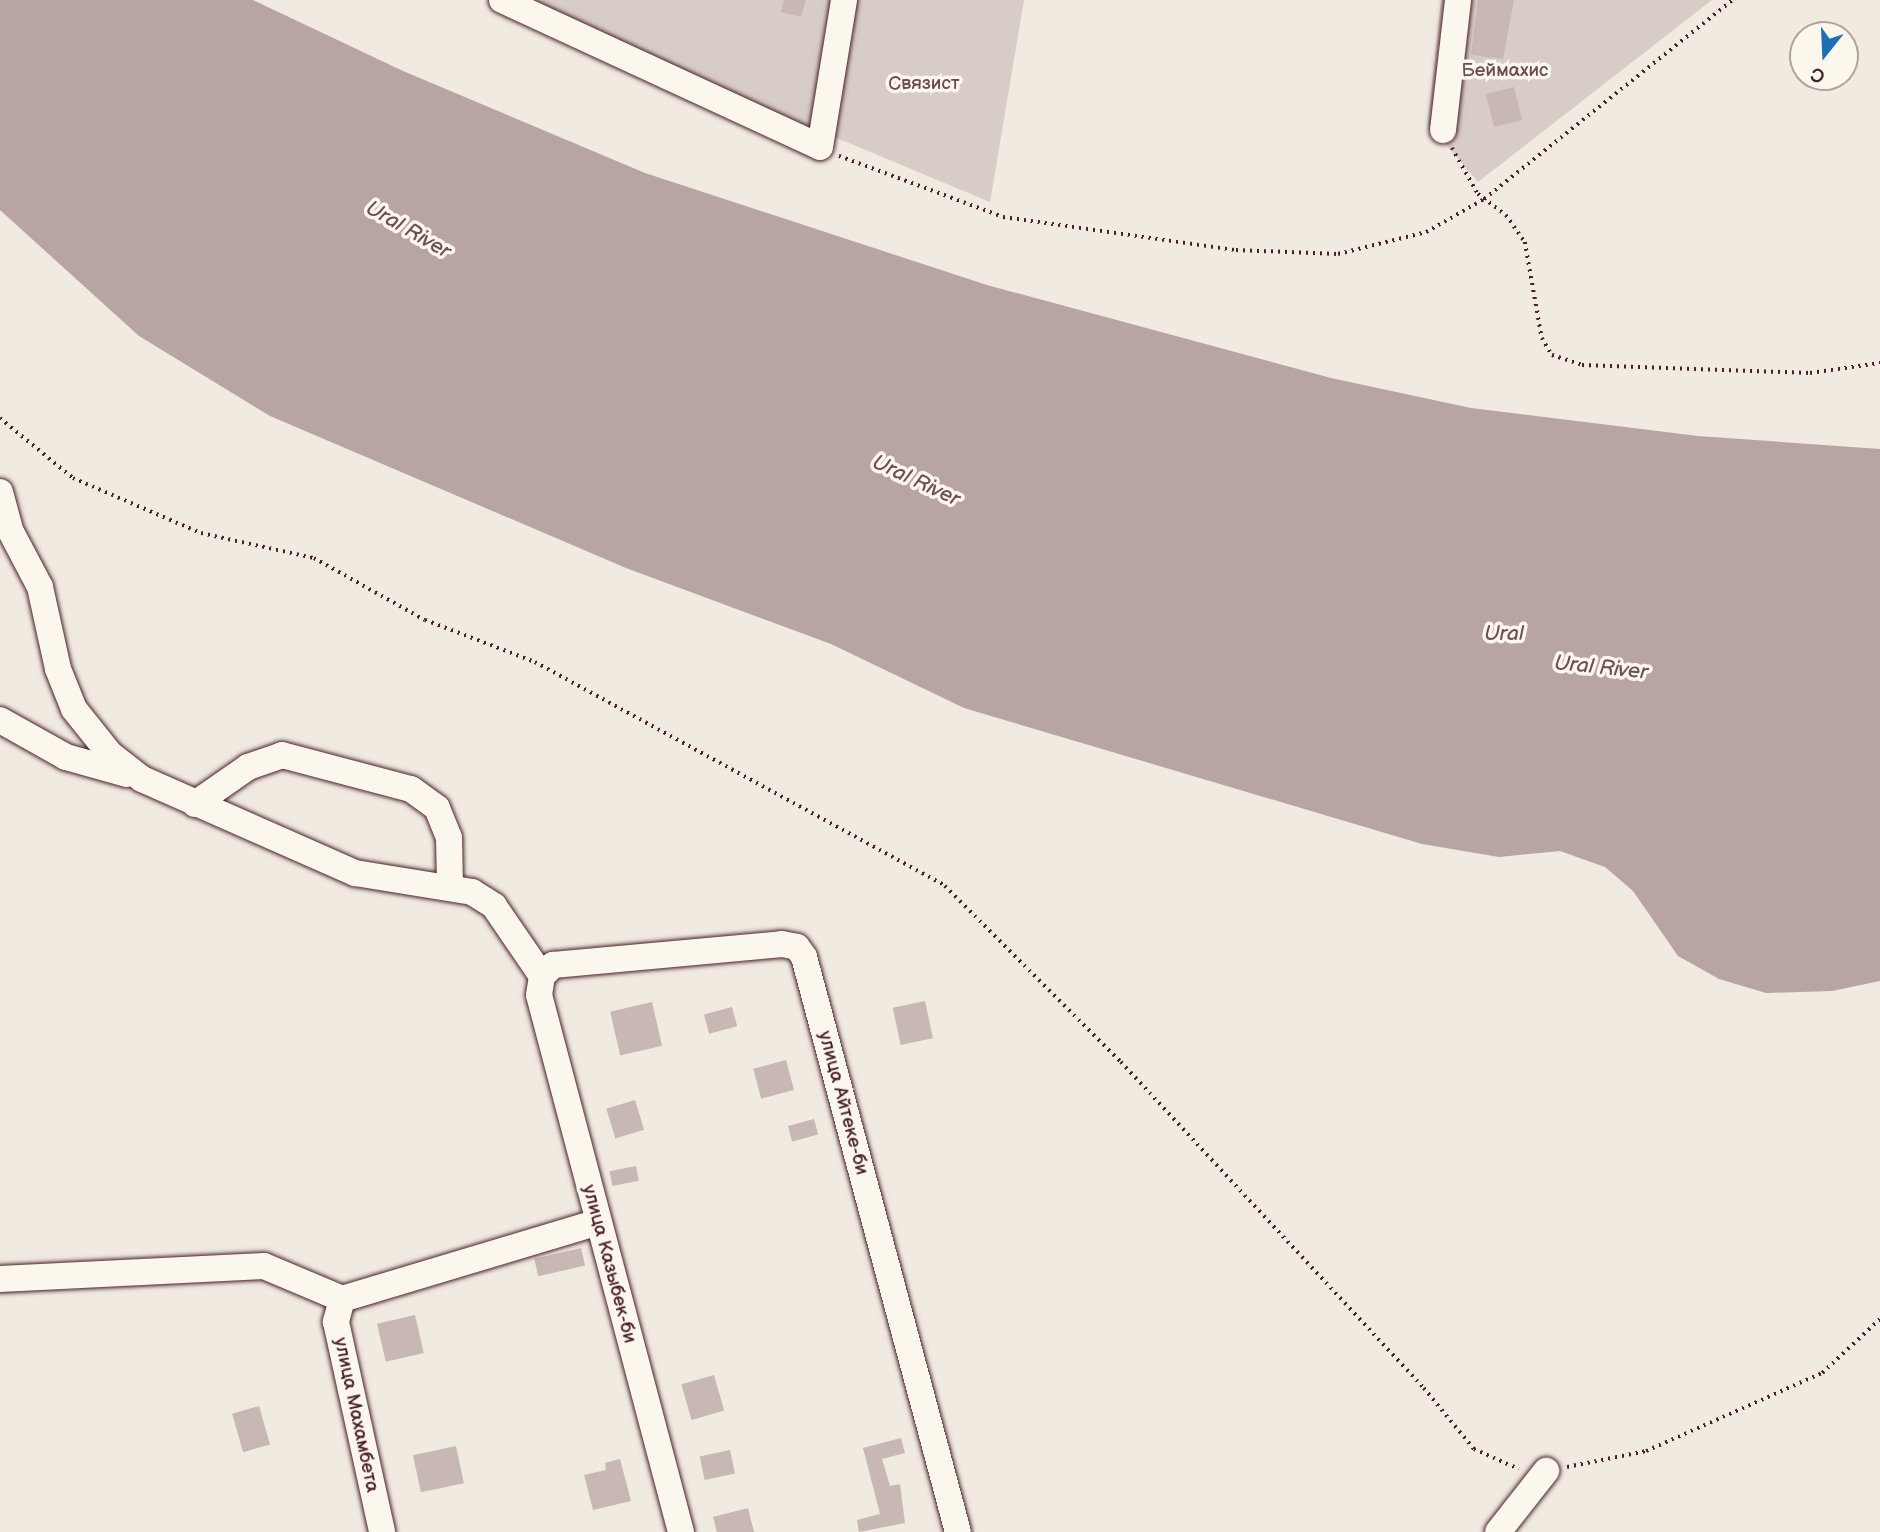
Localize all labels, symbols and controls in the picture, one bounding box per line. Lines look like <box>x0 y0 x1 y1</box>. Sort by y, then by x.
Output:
north arrow <box>1789 21 1859 91</box>
park label: Беймахис <box>1462 60 1548 82</box>
text: С <box>1808 62 1828 88</box>
park label: Связист <box>888 73 960 95</box>
water label: Ural River <box>361 196 455 264</box>
water label: Ural River <box>868 450 964 512</box>
water label: Ural <box>1484 621 1524 647</box>
water label: Ural River <box>1553 651 1649 685</box>
street label: улица Айтеке-би <box>813 1029 873 1177</box>
street label: улица Казыбек-би <box>577 1182 641 1346</box>
street label: улица Махамбета <box>328 1336 384 1494</box>

